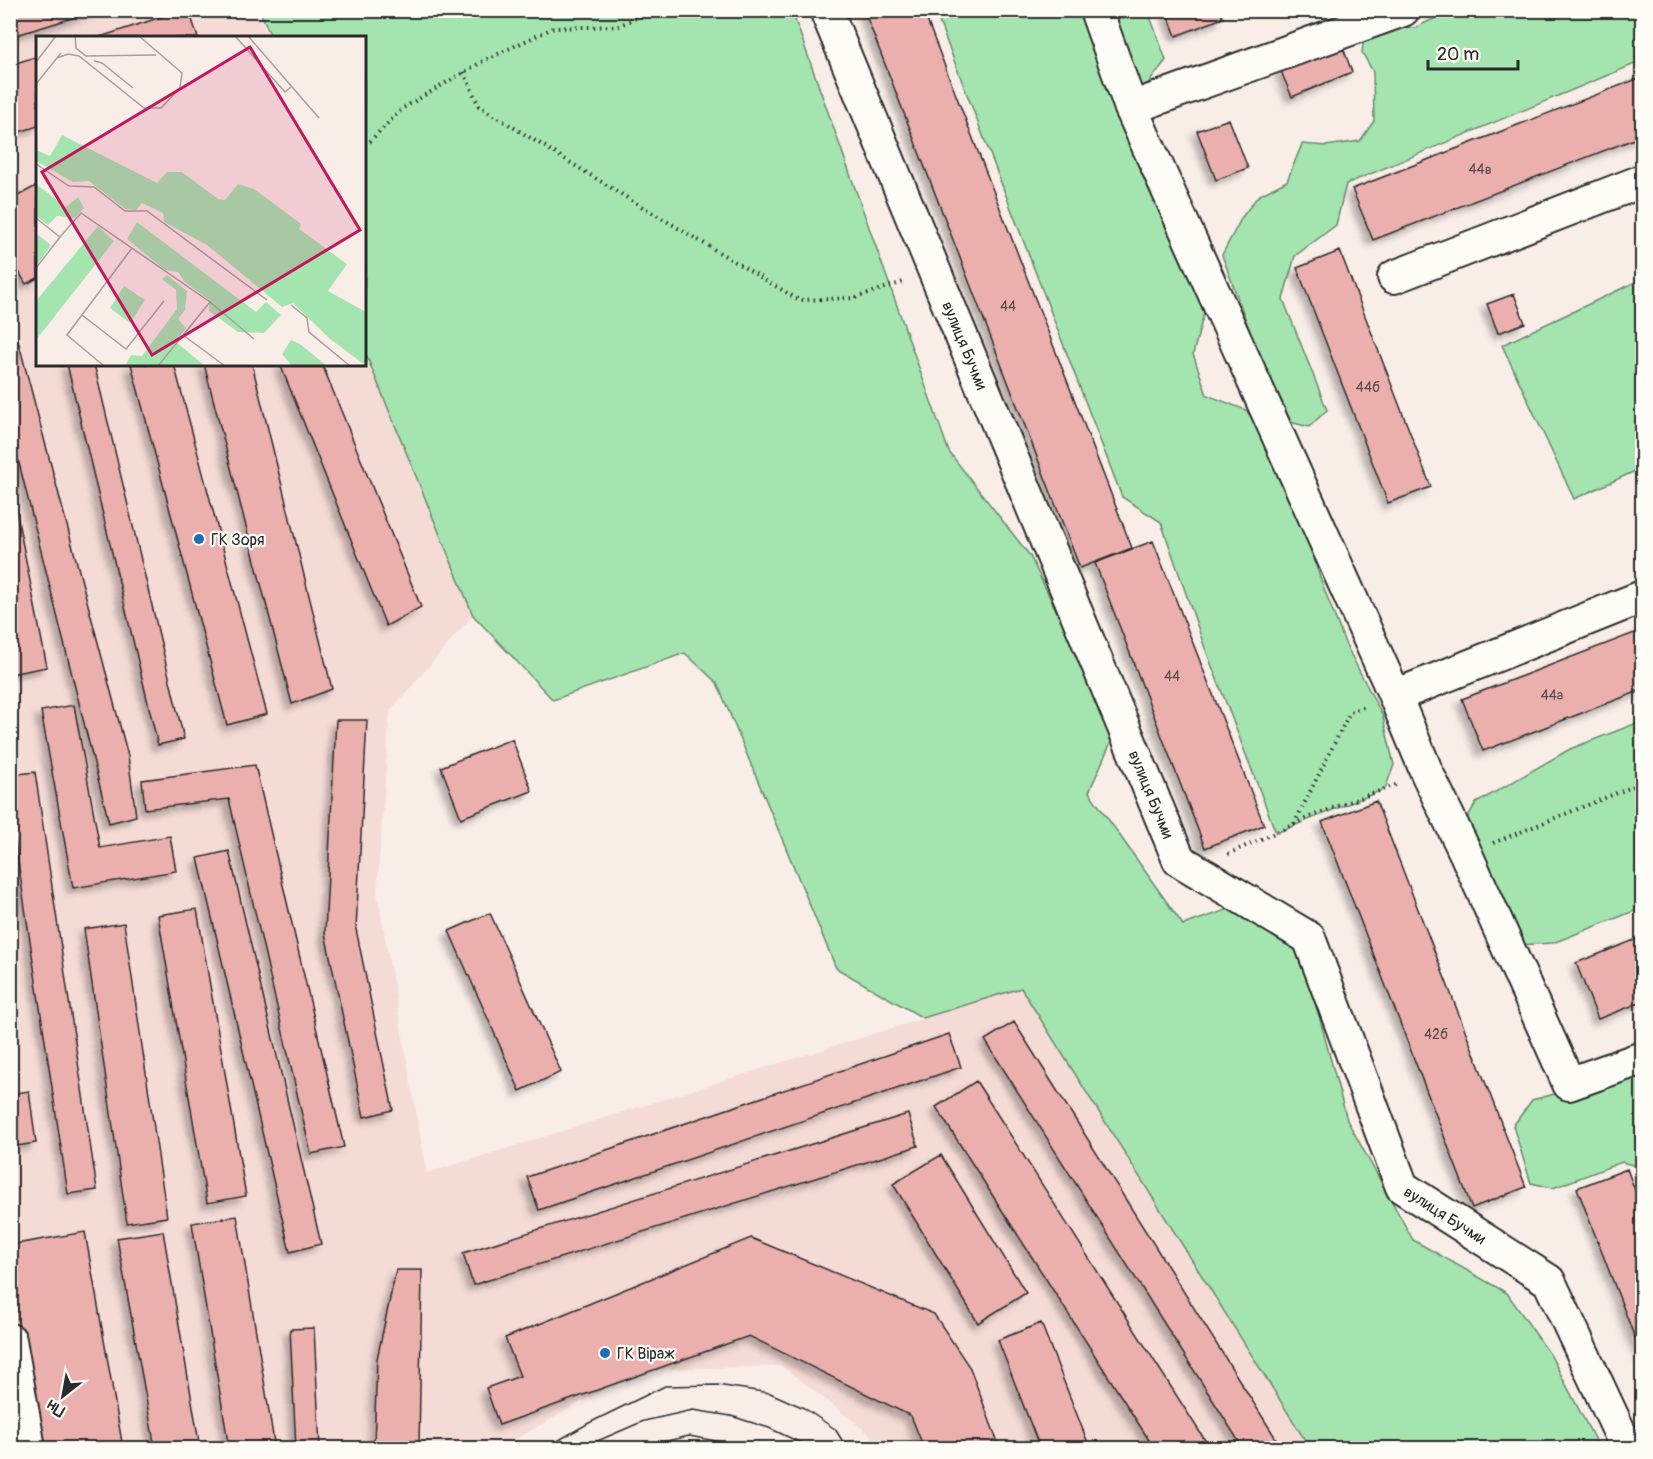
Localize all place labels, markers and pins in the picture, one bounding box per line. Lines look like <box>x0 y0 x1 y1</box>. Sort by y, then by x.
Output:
place label: ГК Зоря <box>211 530 265 550</box>
marker: ГК Зоря <box>192 532 206 546</box>
place label: ГК Віраж <box>617 1344 675 1364</box>
marker: ГК Віраж <box>598 1346 612 1360</box>

